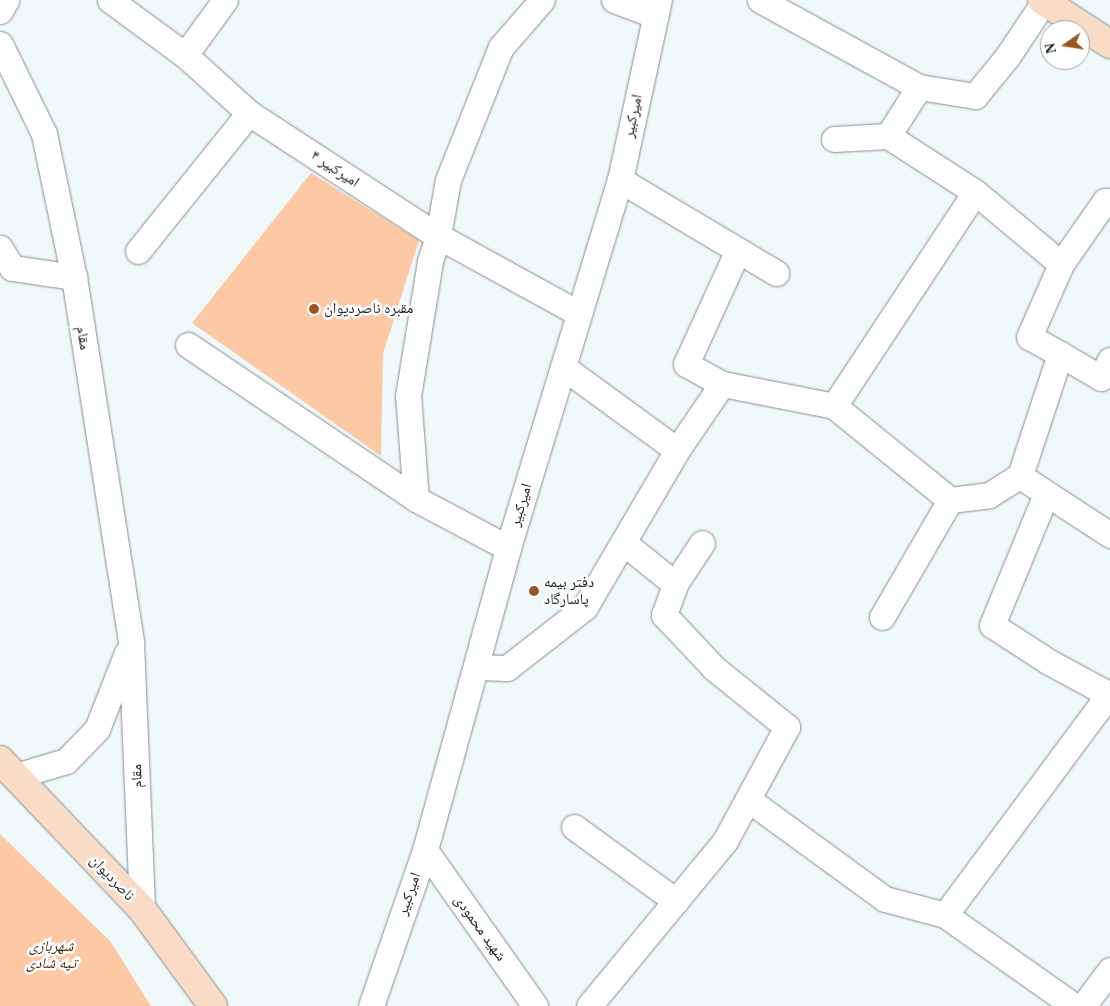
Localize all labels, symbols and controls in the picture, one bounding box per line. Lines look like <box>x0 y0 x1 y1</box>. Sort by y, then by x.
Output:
north arrow <box>1040 20 1090 70</box>
text: N <box>1042 42 1059 55</box>
street label: امیرکبیر <box>620 93 646 139</box>
street label: امیرکبیر ۴ <box>307 147 363 191</box>
place label: مقبره ناصردیوان <box>324 300 413 318</box>
marker: مقبره ناصردیوان <box>308 303 320 315</box>
street label: مقام <box>72 325 94 351</box>
street label: امیرکبیر <box>506 481 536 529</box>
place label: دفتر بیمه پاسارگاد <box>544 573 594 608</box>
marker: دفتر بیمه پاسارگاد <box>528 585 540 597</box>
street label: مقام <box>128 764 146 788</box>
street label: ناصردیوان <box>86 851 138 905</box>
street label: امیرکبیر <box>393 870 425 918</box>
street label: شهید محمودی <box>450 891 510 965</box>
park label: شهربازی تپه شادی <box>26 937 76 972</box>

